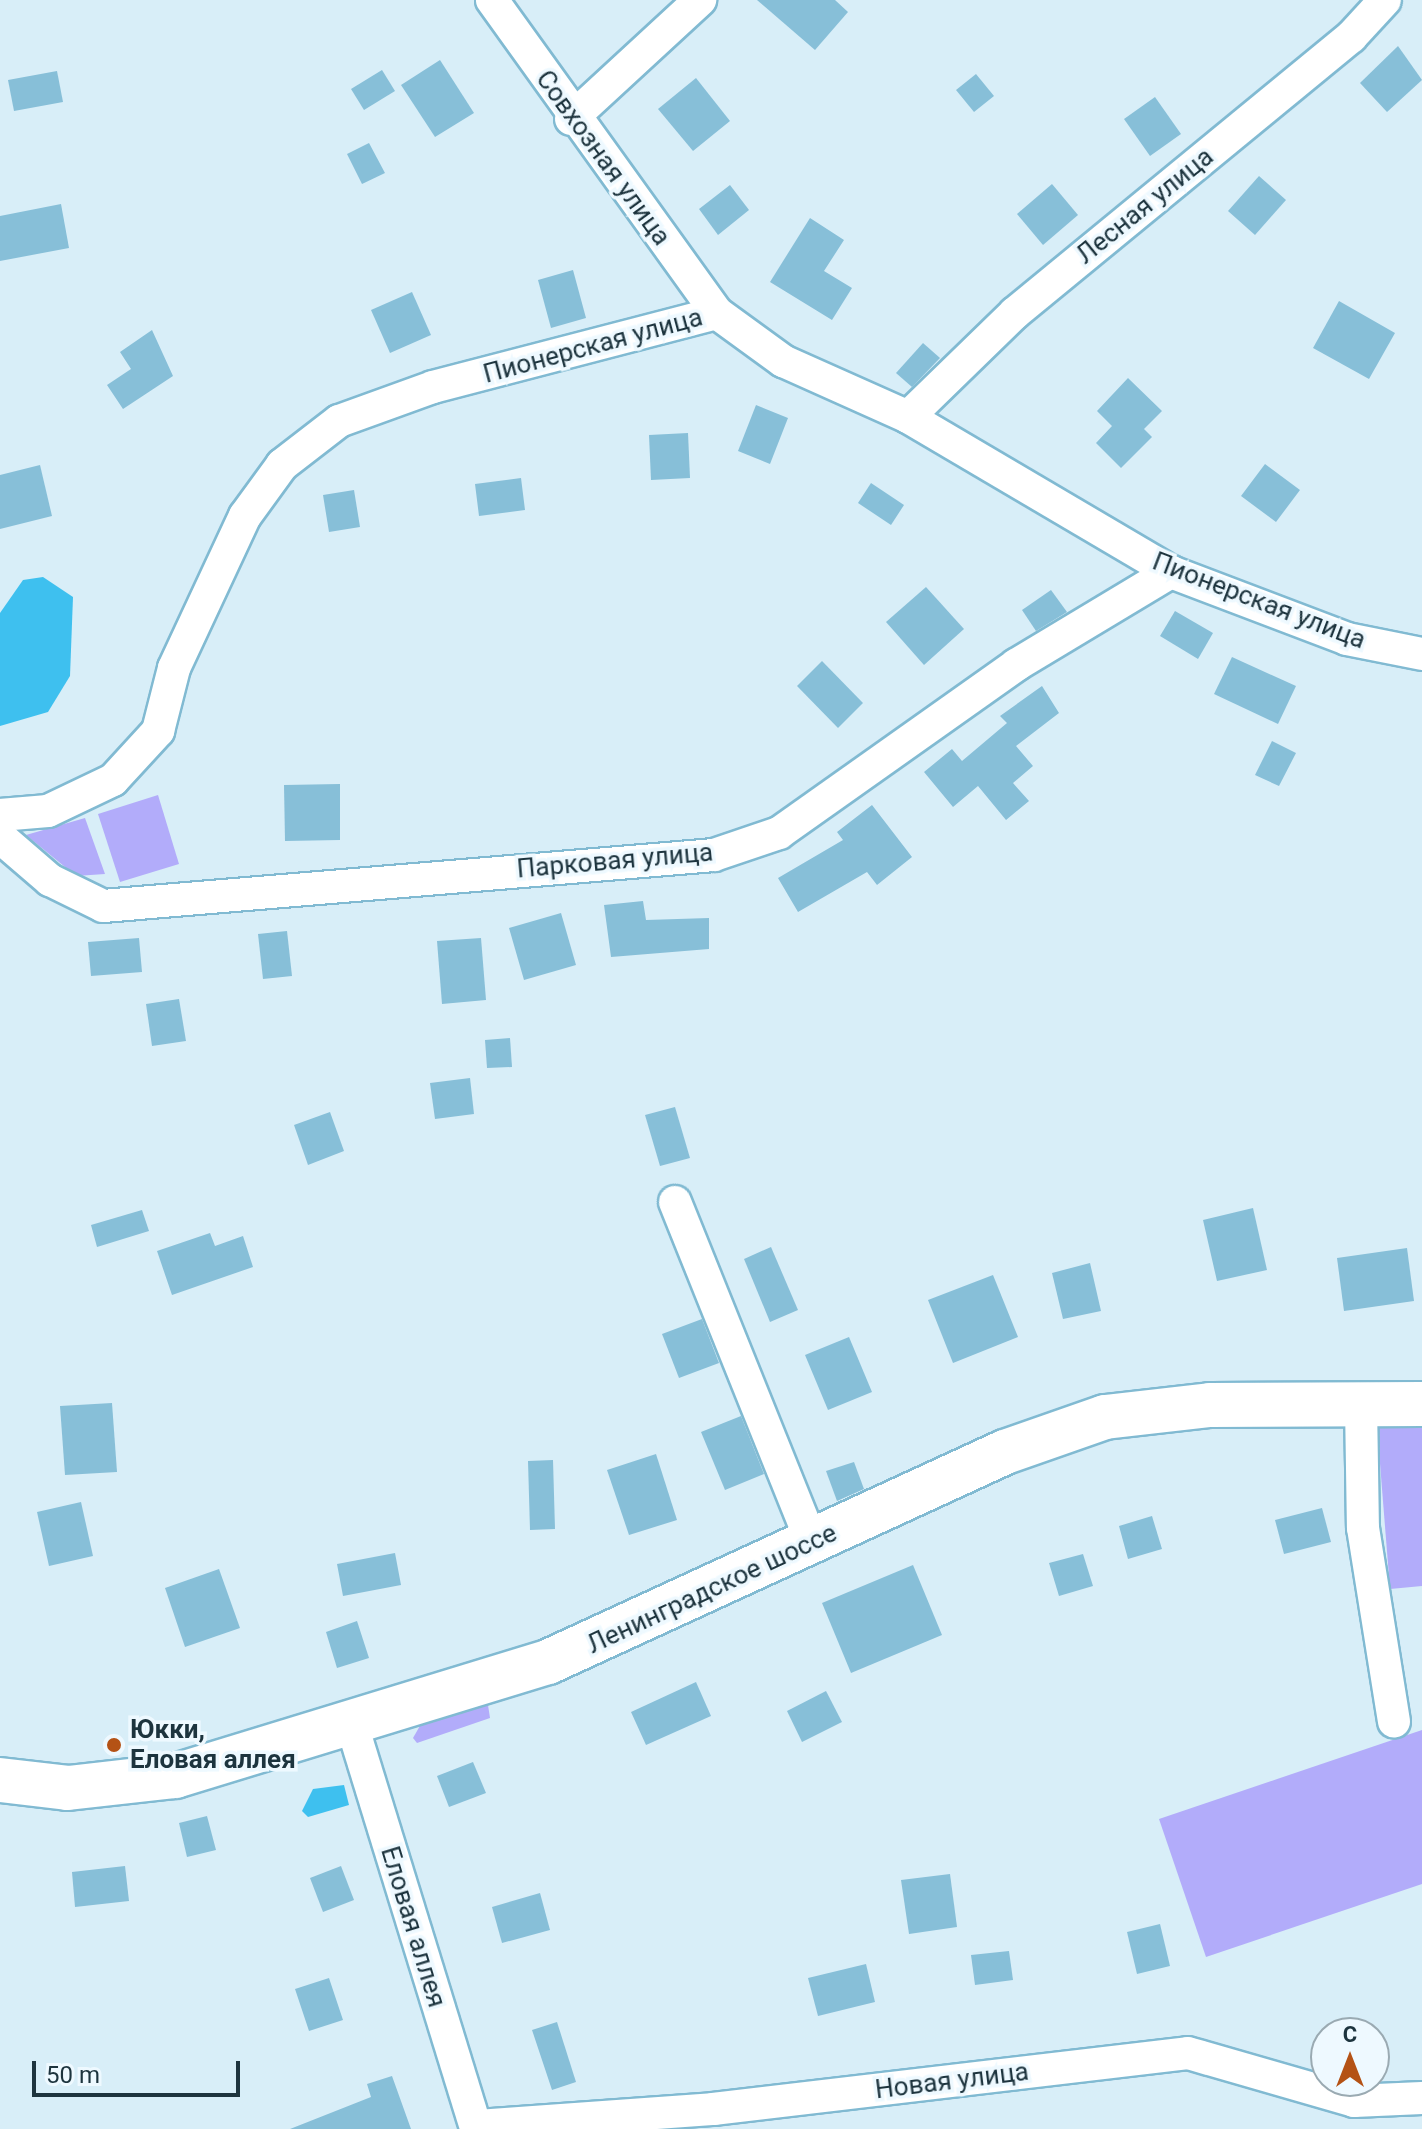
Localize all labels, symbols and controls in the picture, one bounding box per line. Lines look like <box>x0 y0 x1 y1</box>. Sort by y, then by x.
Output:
street label: Совхозная улица <box>529 64 677 252</box>
street label: Лесная улица <box>1070 141 1220 271</box>
street label: Пионерская улица <box>480 302 706 390</box>
street label: Пионерская улица <box>1148 546 1370 656</box>
street label: Парковая улица <box>516 837 714 885</box>
street label: Ленинградское шоссе <box>582 1517 842 1661</box>
place label: Юкки, Еловая аллея <box>130 1714 296 1776</box>
marker: Юкки, Еловая аллея <box>105 1736 123 1754</box>
street label: Еловая аллея <box>374 1843 452 2011</box>
north arrow <box>1310 2017 1390 2097</box>
text: С <box>1343 2022 1357 2047</box>
scale bar <box>36 2045 244 2095</box>
street label: Новая улица <box>873 2056 1031 2106</box>
text: 50 m <box>46 2061 100 2089</box>

